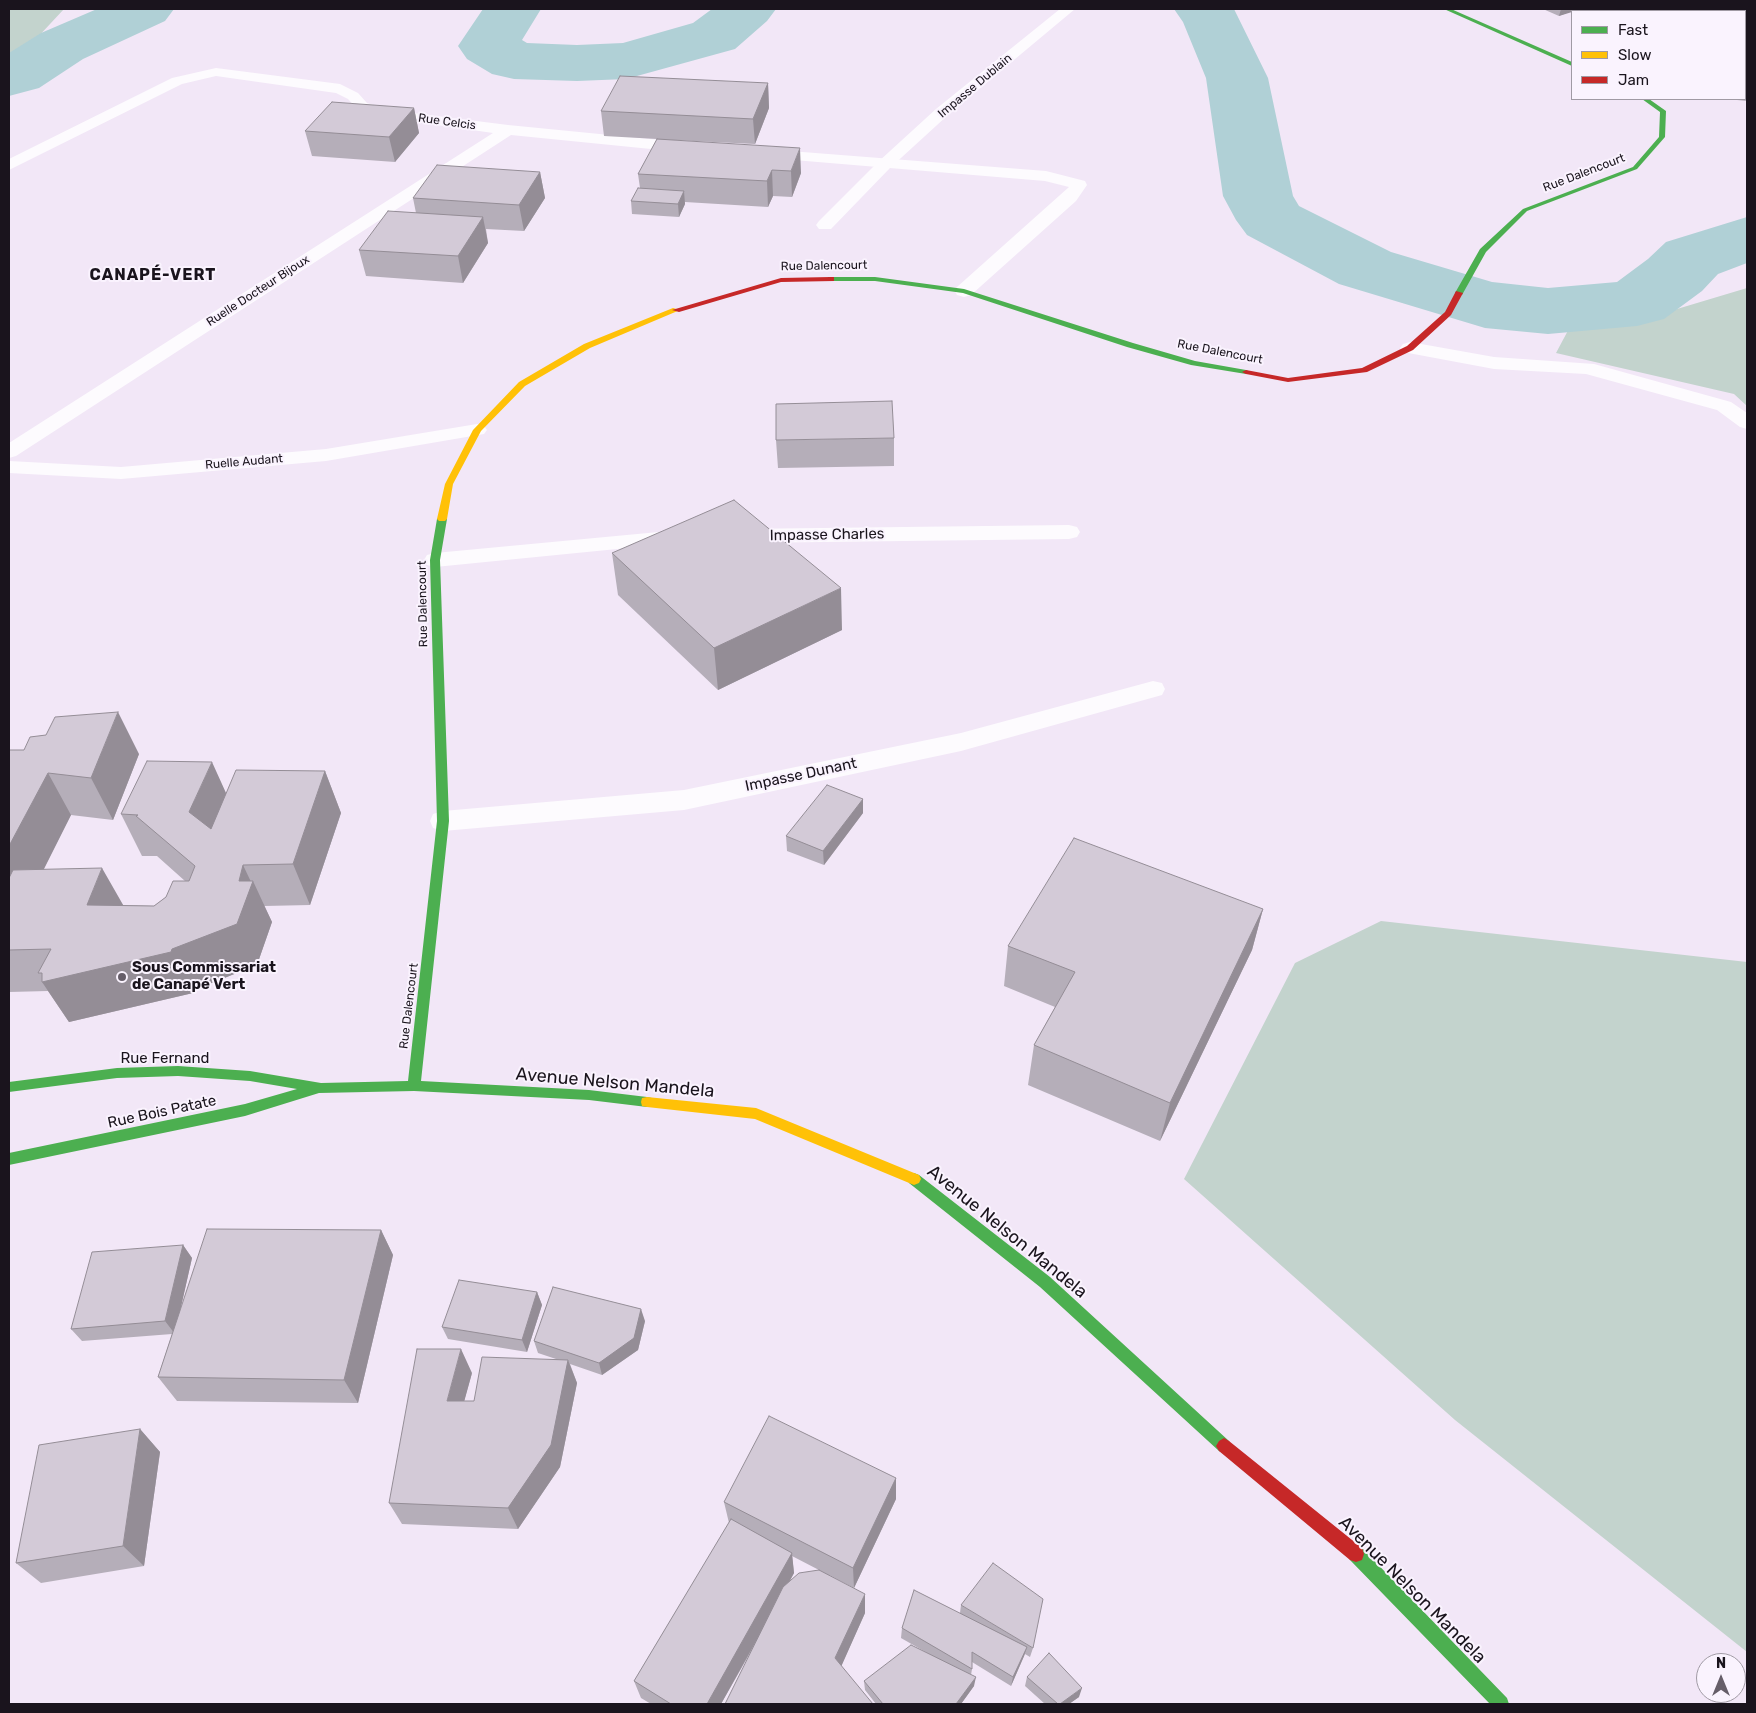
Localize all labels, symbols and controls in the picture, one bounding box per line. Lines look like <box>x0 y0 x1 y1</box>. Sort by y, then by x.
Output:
legend <box>1571 10 1746 100</box>
text: Fast <box>1618 21 1648 39</box>
text: Slow <box>1618 46 1651 64</box>
street label: Impasse Dublain <box>935 51 1015 121</box>
text: Jam <box>1618 71 1649 89</box>
street label: Rue Celcis <box>417 111 477 133</box>
street label: Rue Dalencourt <box>1541 151 1627 195</box>
street label: Ruelle Docteur Bijoux <box>204 252 312 330</box>
street label: Rue Dalencourt <box>781 258 867 274</box>
district label: CANAPÉ-VERT <box>88 265 218 285</box>
street label: Rue Dalencourt <box>1176 337 1264 367</box>
street label: Ruelle Audant <box>204 451 284 473</box>
street label: Impasse Charles <box>769 525 885 545</box>
street label: Rue Dalencourt <box>415 561 431 647</box>
street label: Impasse Dunant <box>744 754 858 796</box>
place label: Sous Commissariat de Canapé Vert <box>132 959 276 994</box>
street label: Rue Dalencourt <box>397 962 421 1050</box>
marker: Sous Commissariat de Canapé Vert <box>116 971 128 983</box>
street label: Rue Fernand <box>120 1050 210 1068</box>
street label: Avenue Nelson Mandela <box>515 1064 715 1102</box>
street label: Rue Bois Patate <box>106 1092 218 1132</box>
street label: Avenue Nelson Mandela <box>923 1161 1091 1303</box>
street label: Avenue Nelson Mandela <box>1334 1512 1490 1668</box>
north arrow <box>1696 1653 1746 1703</box>
text: N <box>1716 1655 1726 1672</box>

